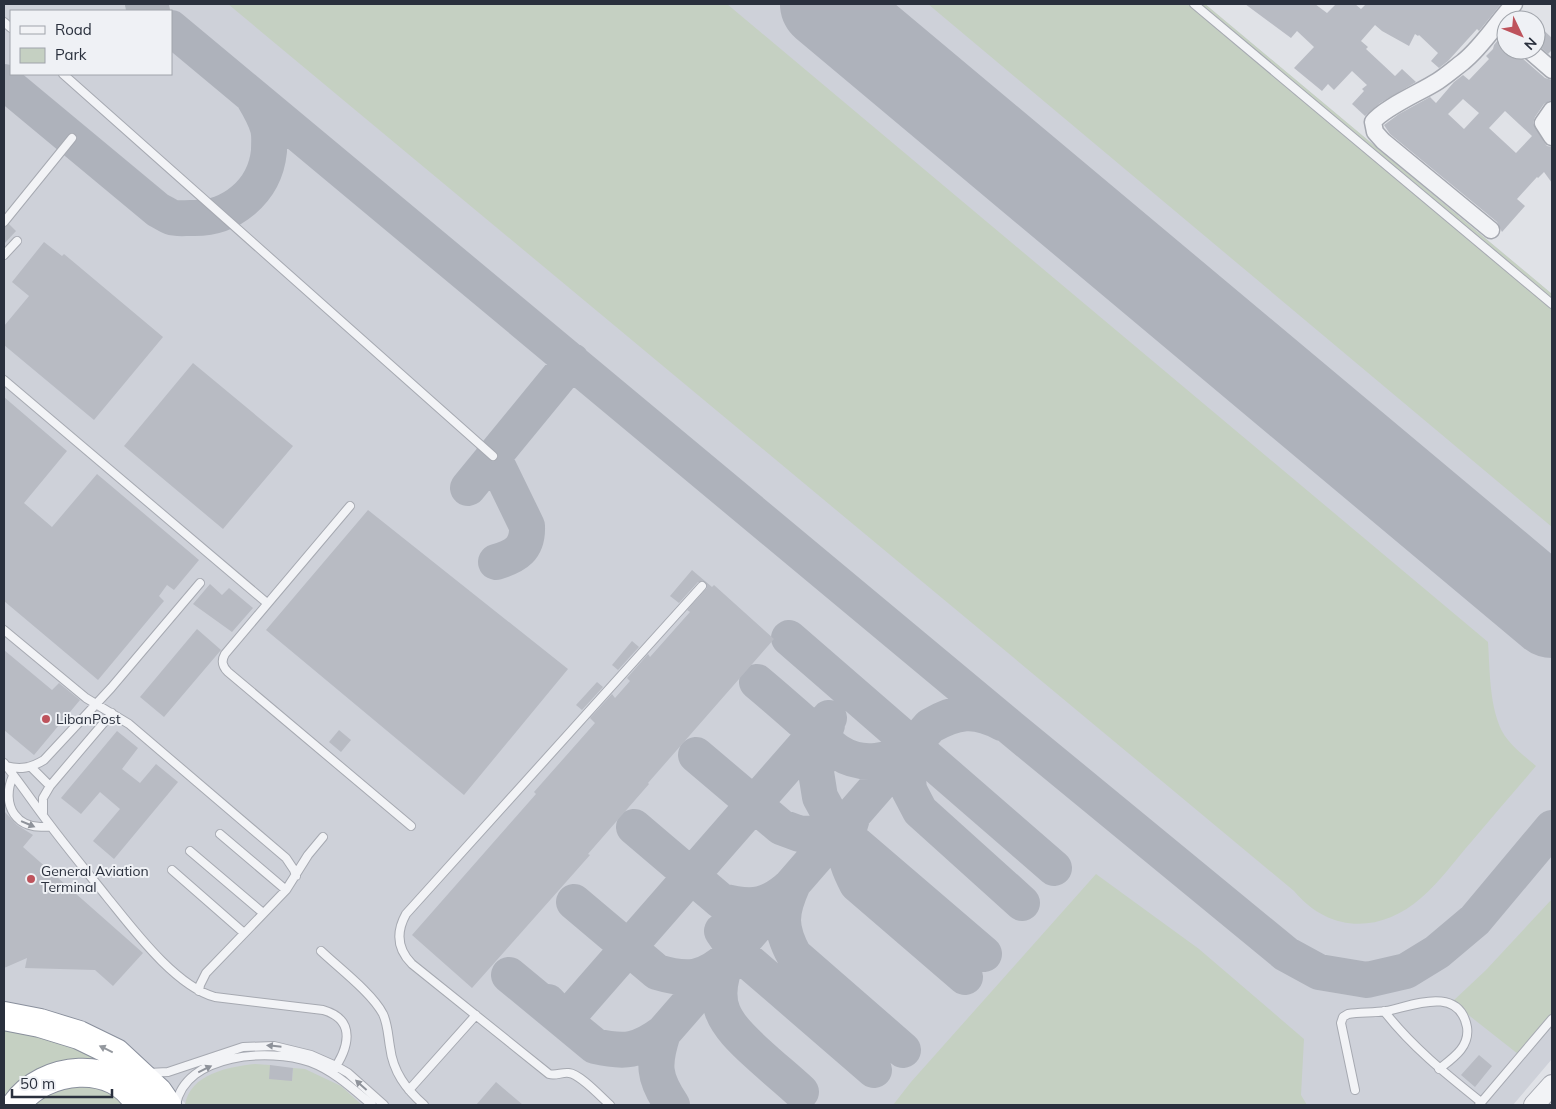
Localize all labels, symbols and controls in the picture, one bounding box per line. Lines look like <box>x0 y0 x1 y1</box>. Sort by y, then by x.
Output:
legend <box>10 10 172 75</box>
north arrow <box>1496 10 1546 60</box>
text: Road <box>55 20 92 39</box>
text: N <box>1520 34 1541 54</box>
text: Park <box>55 45 87 64</box>
place label: LibanPost <box>56 710 121 728</box>
marker: LibanPost <box>40 713 52 725</box>
one-way arrow <box>20 819 35 828</box>
place label: General Aviation Terminal <box>41 862 149 896</box>
marker: General Aviation Terminal <box>25 873 37 885</box>
one-way arrow <box>265 1042 281 1050</box>
one-way arrow <box>99 1044 113 1052</box>
one-way arrow <box>198 1065 212 1073</box>
scale bar <box>12 1066 112 1098</box>
text: 50 m <box>20 1074 55 1093</box>
one-way arrow <box>355 1079 367 1091</box>

